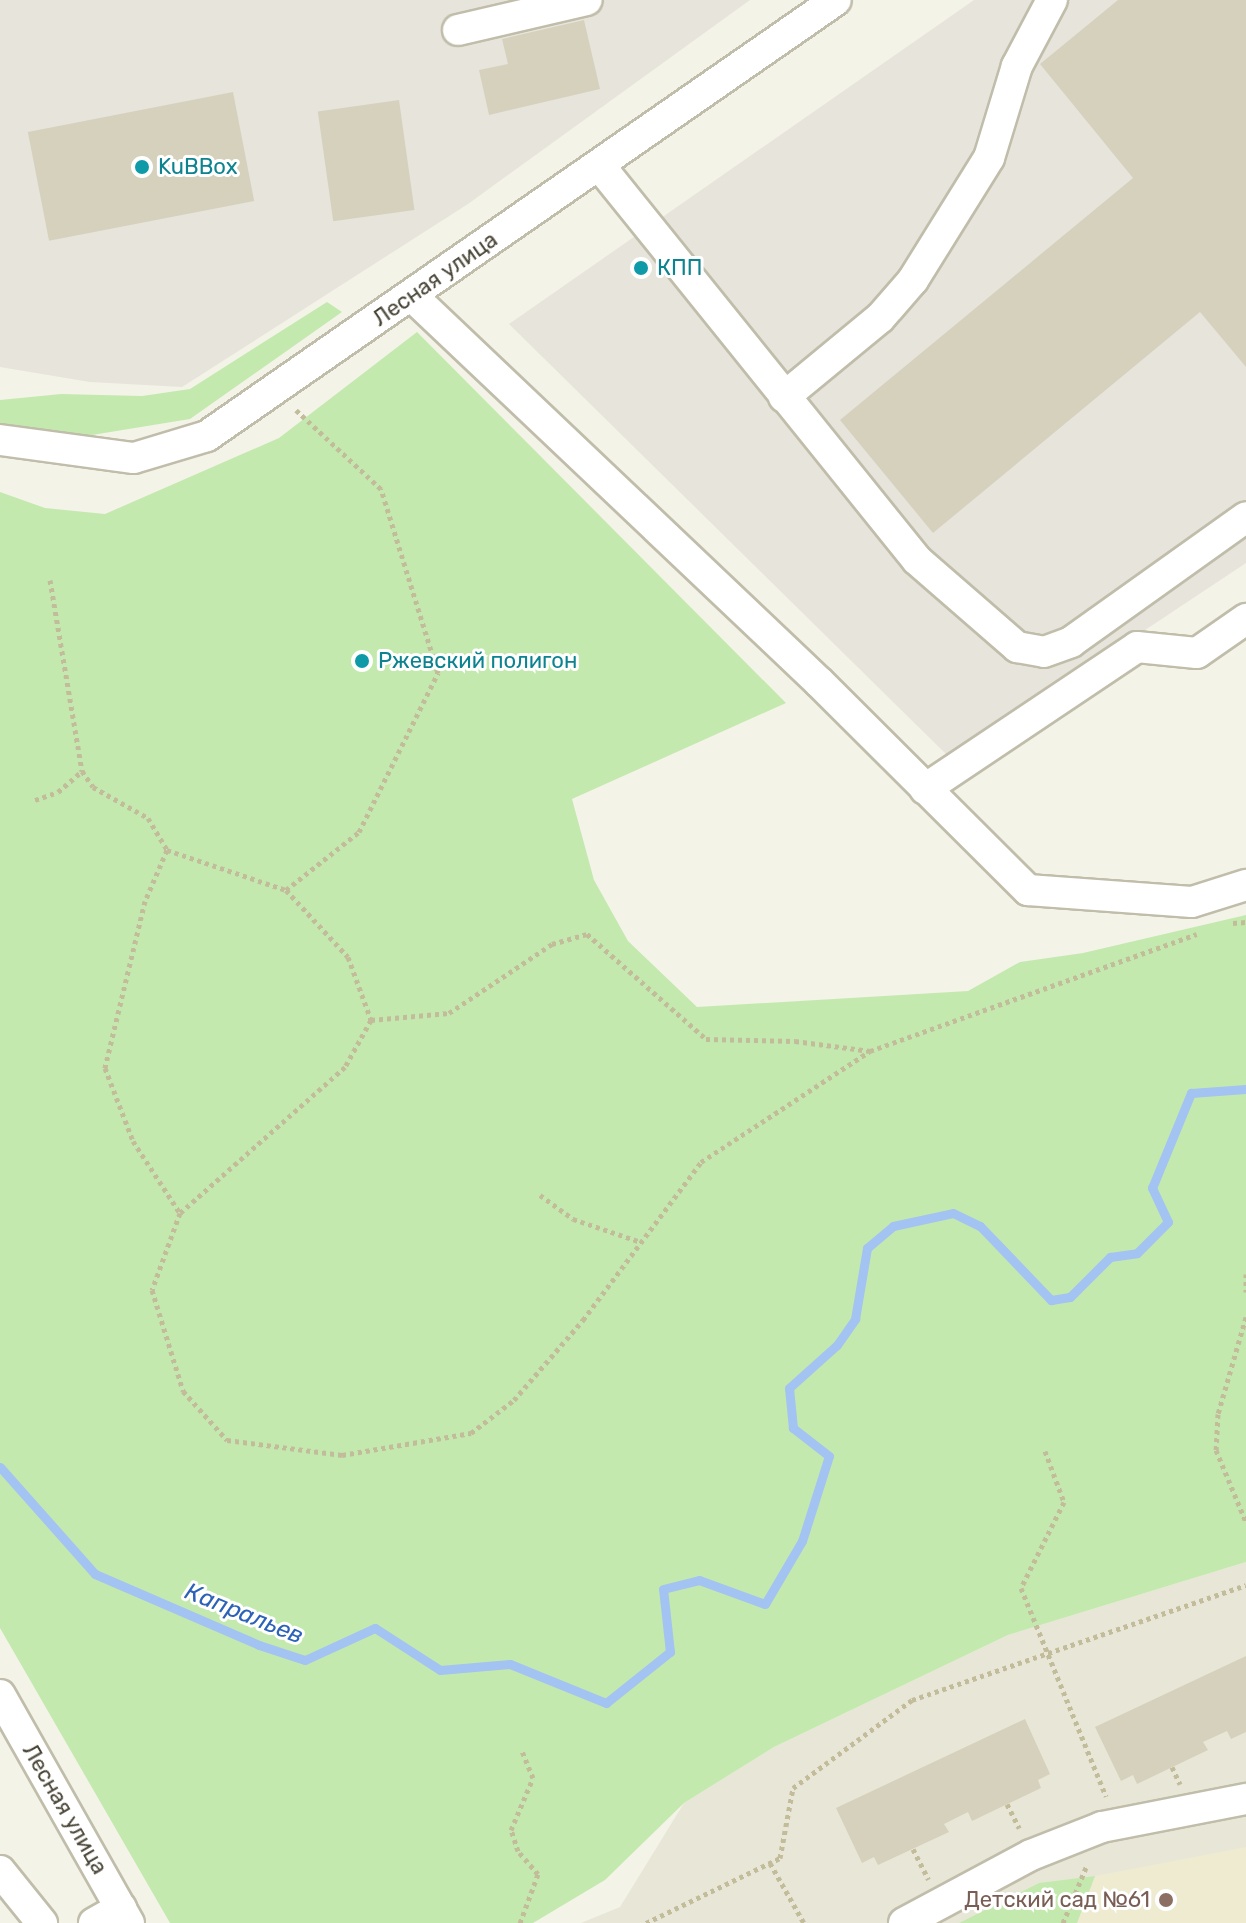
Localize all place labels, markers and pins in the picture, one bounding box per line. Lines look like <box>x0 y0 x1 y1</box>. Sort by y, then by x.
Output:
place label: KuBBox <box>158 154 238 180</box>
marker: KuBBox <box>133 158 151 176</box>
place label: КПП <box>657 255 702 281</box>
marker: КПП <box>632 259 650 277</box>
place label: Ржевский полигон <box>378 648 577 674</box>
marker: Ржевский полигон <box>353 652 371 670</box>
place label: Детский сад №61 <box>964 1887 1150 1913</box>
marker: Детский сад №61 <box>1157 1891 1175 1909</box>

